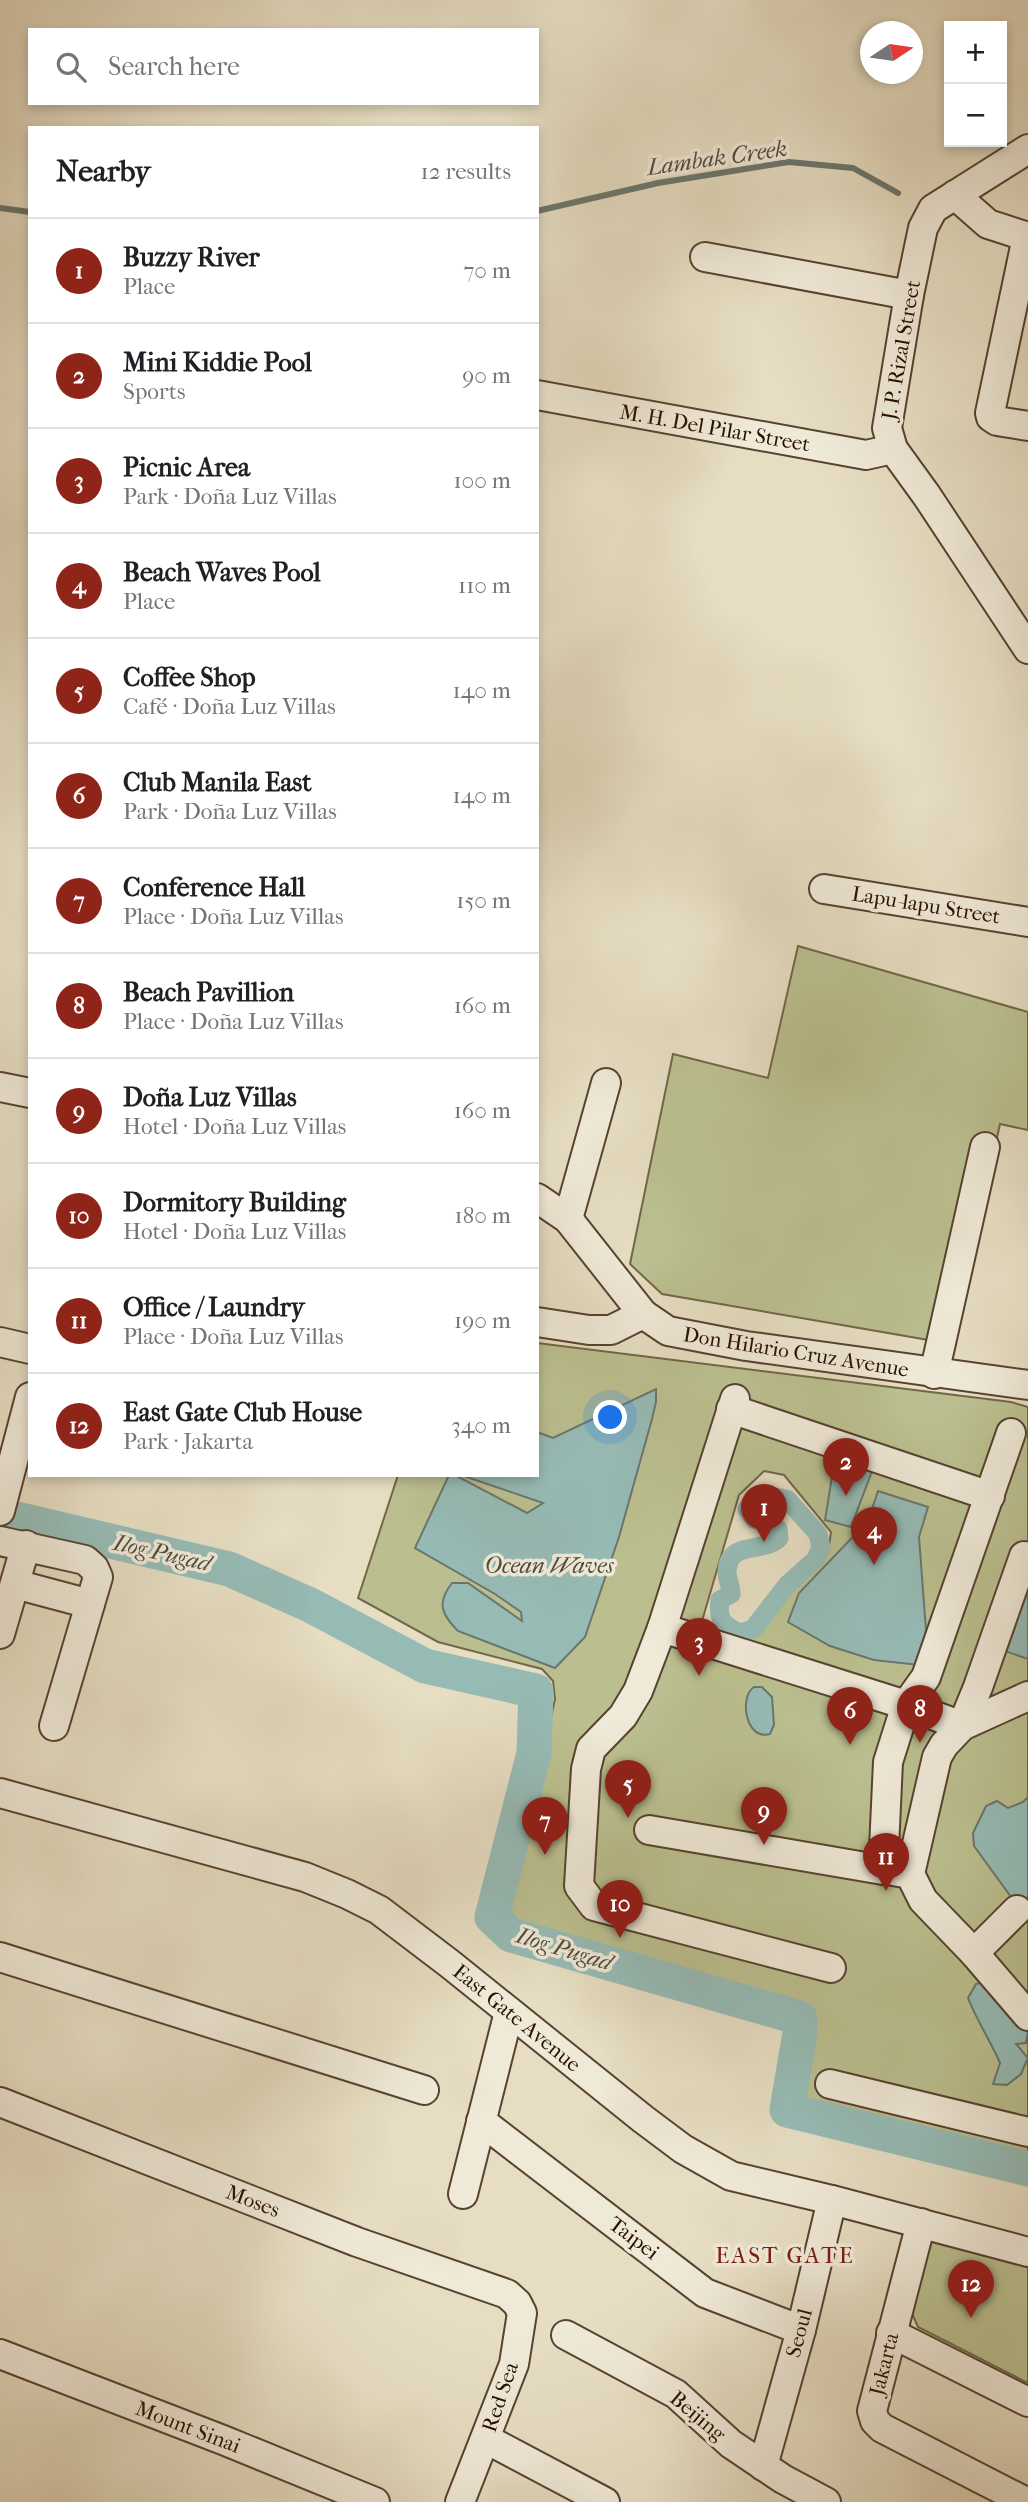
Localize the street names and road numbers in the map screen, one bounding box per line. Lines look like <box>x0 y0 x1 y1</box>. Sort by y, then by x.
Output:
street label: J. P. Rizal Street <box>877 278 925 424</box>
street label: M. H. Del Pilar Street <box>618 399 813 457</box>
street label: Lapu-lapu Street <box>850 881 1002 929</box>
street label: Don Hilario Cruz Avenue <box>681 1322 911 1382</box>
street label: East Gate Avenue <box>448 1959 586 2077</box>
street label: Moses <box>223 2180 283 2222</box>
street label: Taipei <box>604 2211 664 2265</box>
street label: Seoul <box>781 2306 817 2360</box>
street label: Jakarta <box>864 2330 903 2400</box>
street label: Red Sea <box>477 2359 523 2435</box>
street label: Beijing <box>665 2386 731 2447</box>
street label: Mount Sinai <box>132 2396 244 2458</box>

